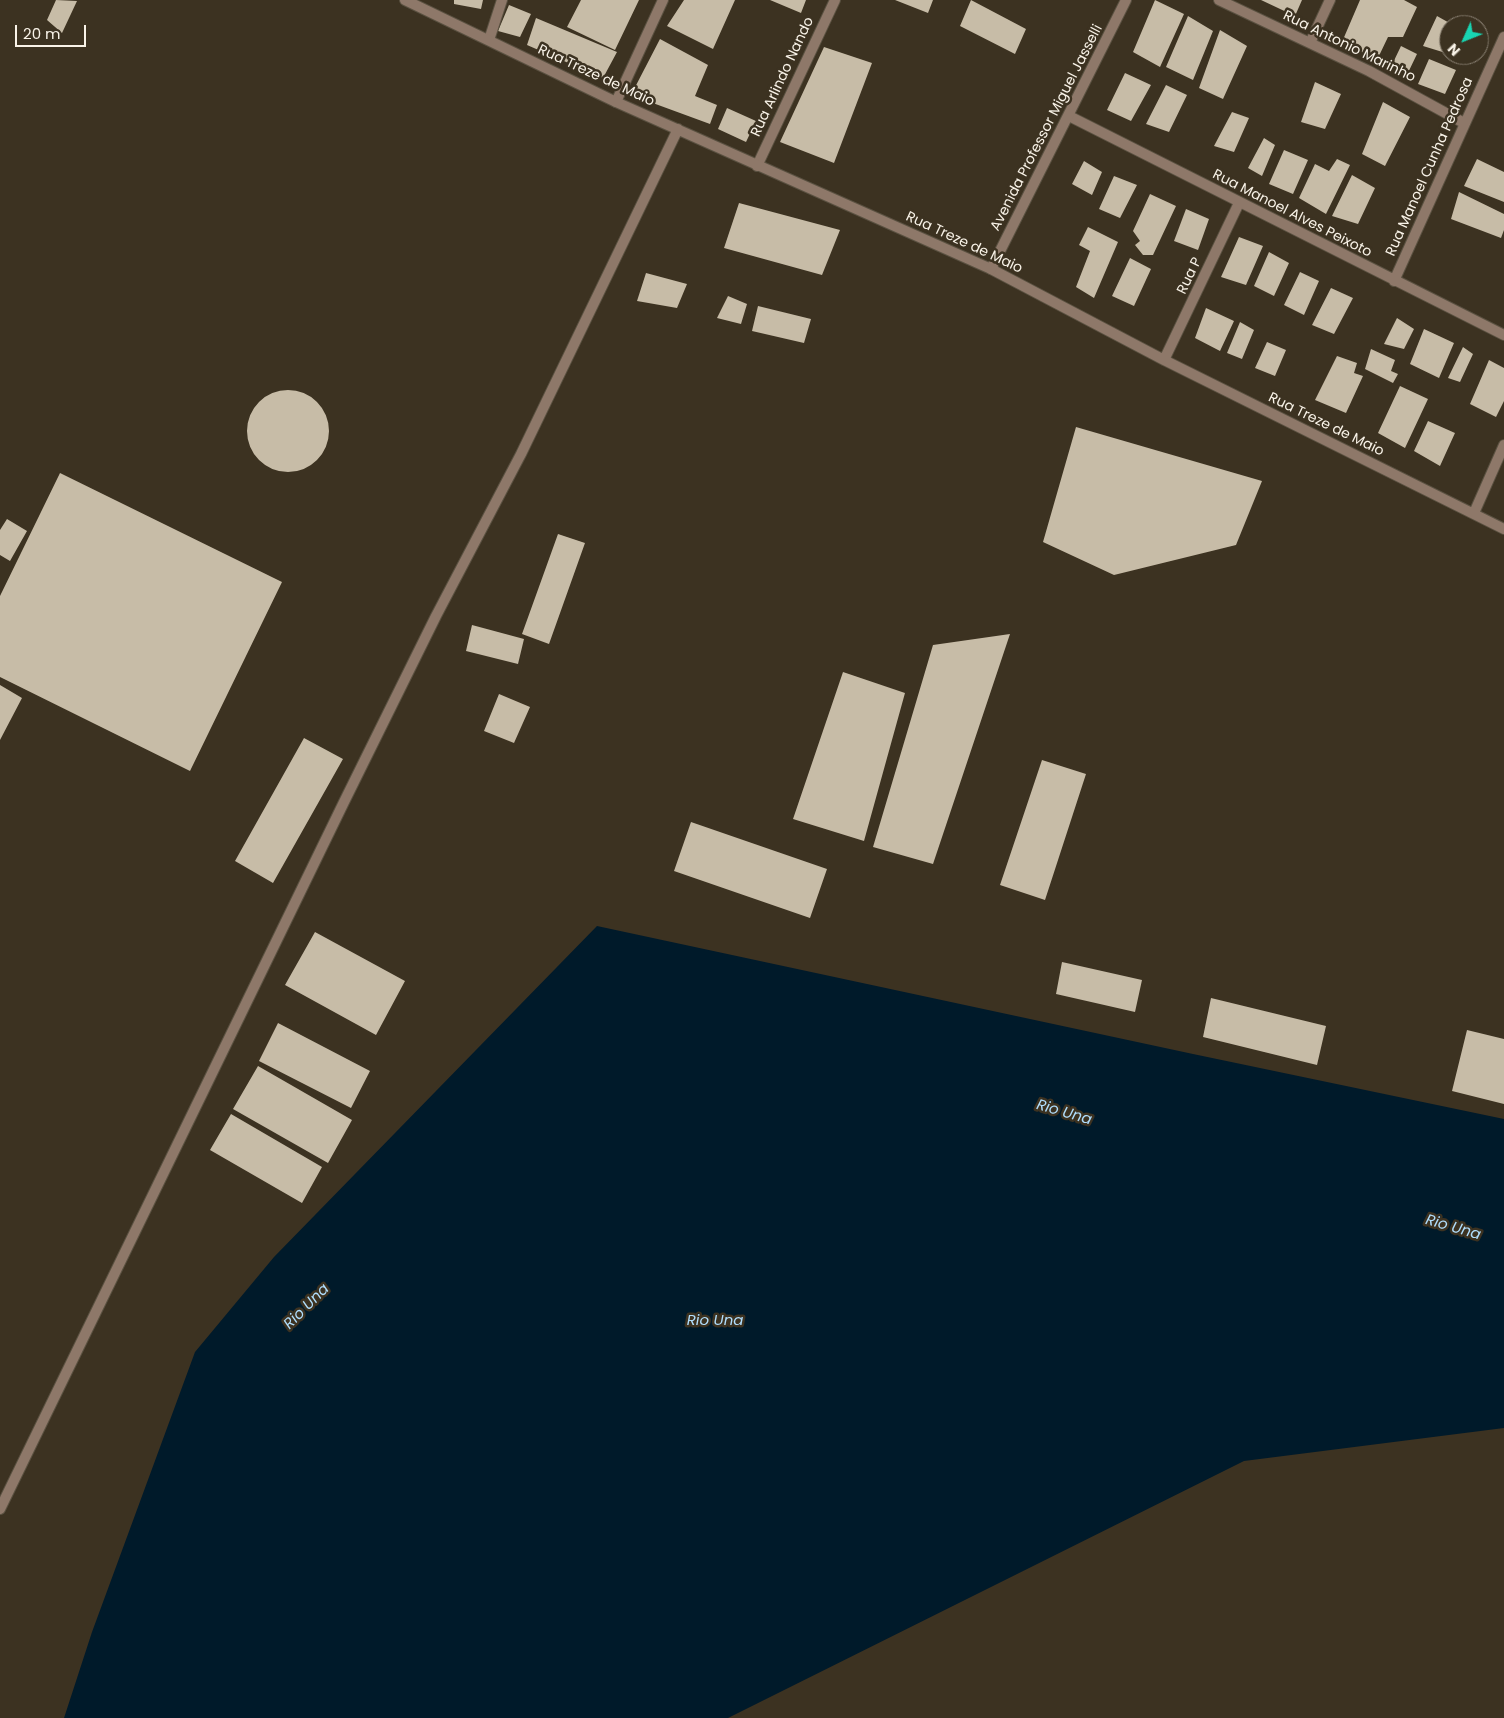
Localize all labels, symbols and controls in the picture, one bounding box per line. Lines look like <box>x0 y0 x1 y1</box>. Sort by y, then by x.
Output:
street label: Rua Antonio Marinho <box>1280 8 1418 86</box>
scale bar <box>18 15 89 47</box>
street label: Rua Arlindo Nando <box>748 15 818 139</box>
north arrow <box>1439 15 1489 65</box>
street label: Avenida Professor Miguel Jasselli <box>987 22 1107 234</box>
text: 20 m <box>23 23 61 44</box>
text: N <box>1443 39 1465 60</box>
street label: Rua Treze de Maio <box>535 42 657 110</box>
street label: Rua Manoel Cunha Pedrosa <box>1383 75 1477 259</box>
street label: Rua Manoel Alves Peixoto <box>1210 166 1374 262</box>
street label: Rua Treze de Maio <box>903 209 1025 277</box>
street label: Rua P <box>1174 255 1206 297</box>
street label: Rua Treze de Maio <box>1265 390 1387 460</box>
water label: Rio Una <box>1034 1097 1094 1129</box>
water label: Rio Una <box>1423 1212 1483 1244</box>
water label: Rio Una <box>281 1281 333 1333</box>
water label: Rio Una <box>687 1312 743 1330</box>

